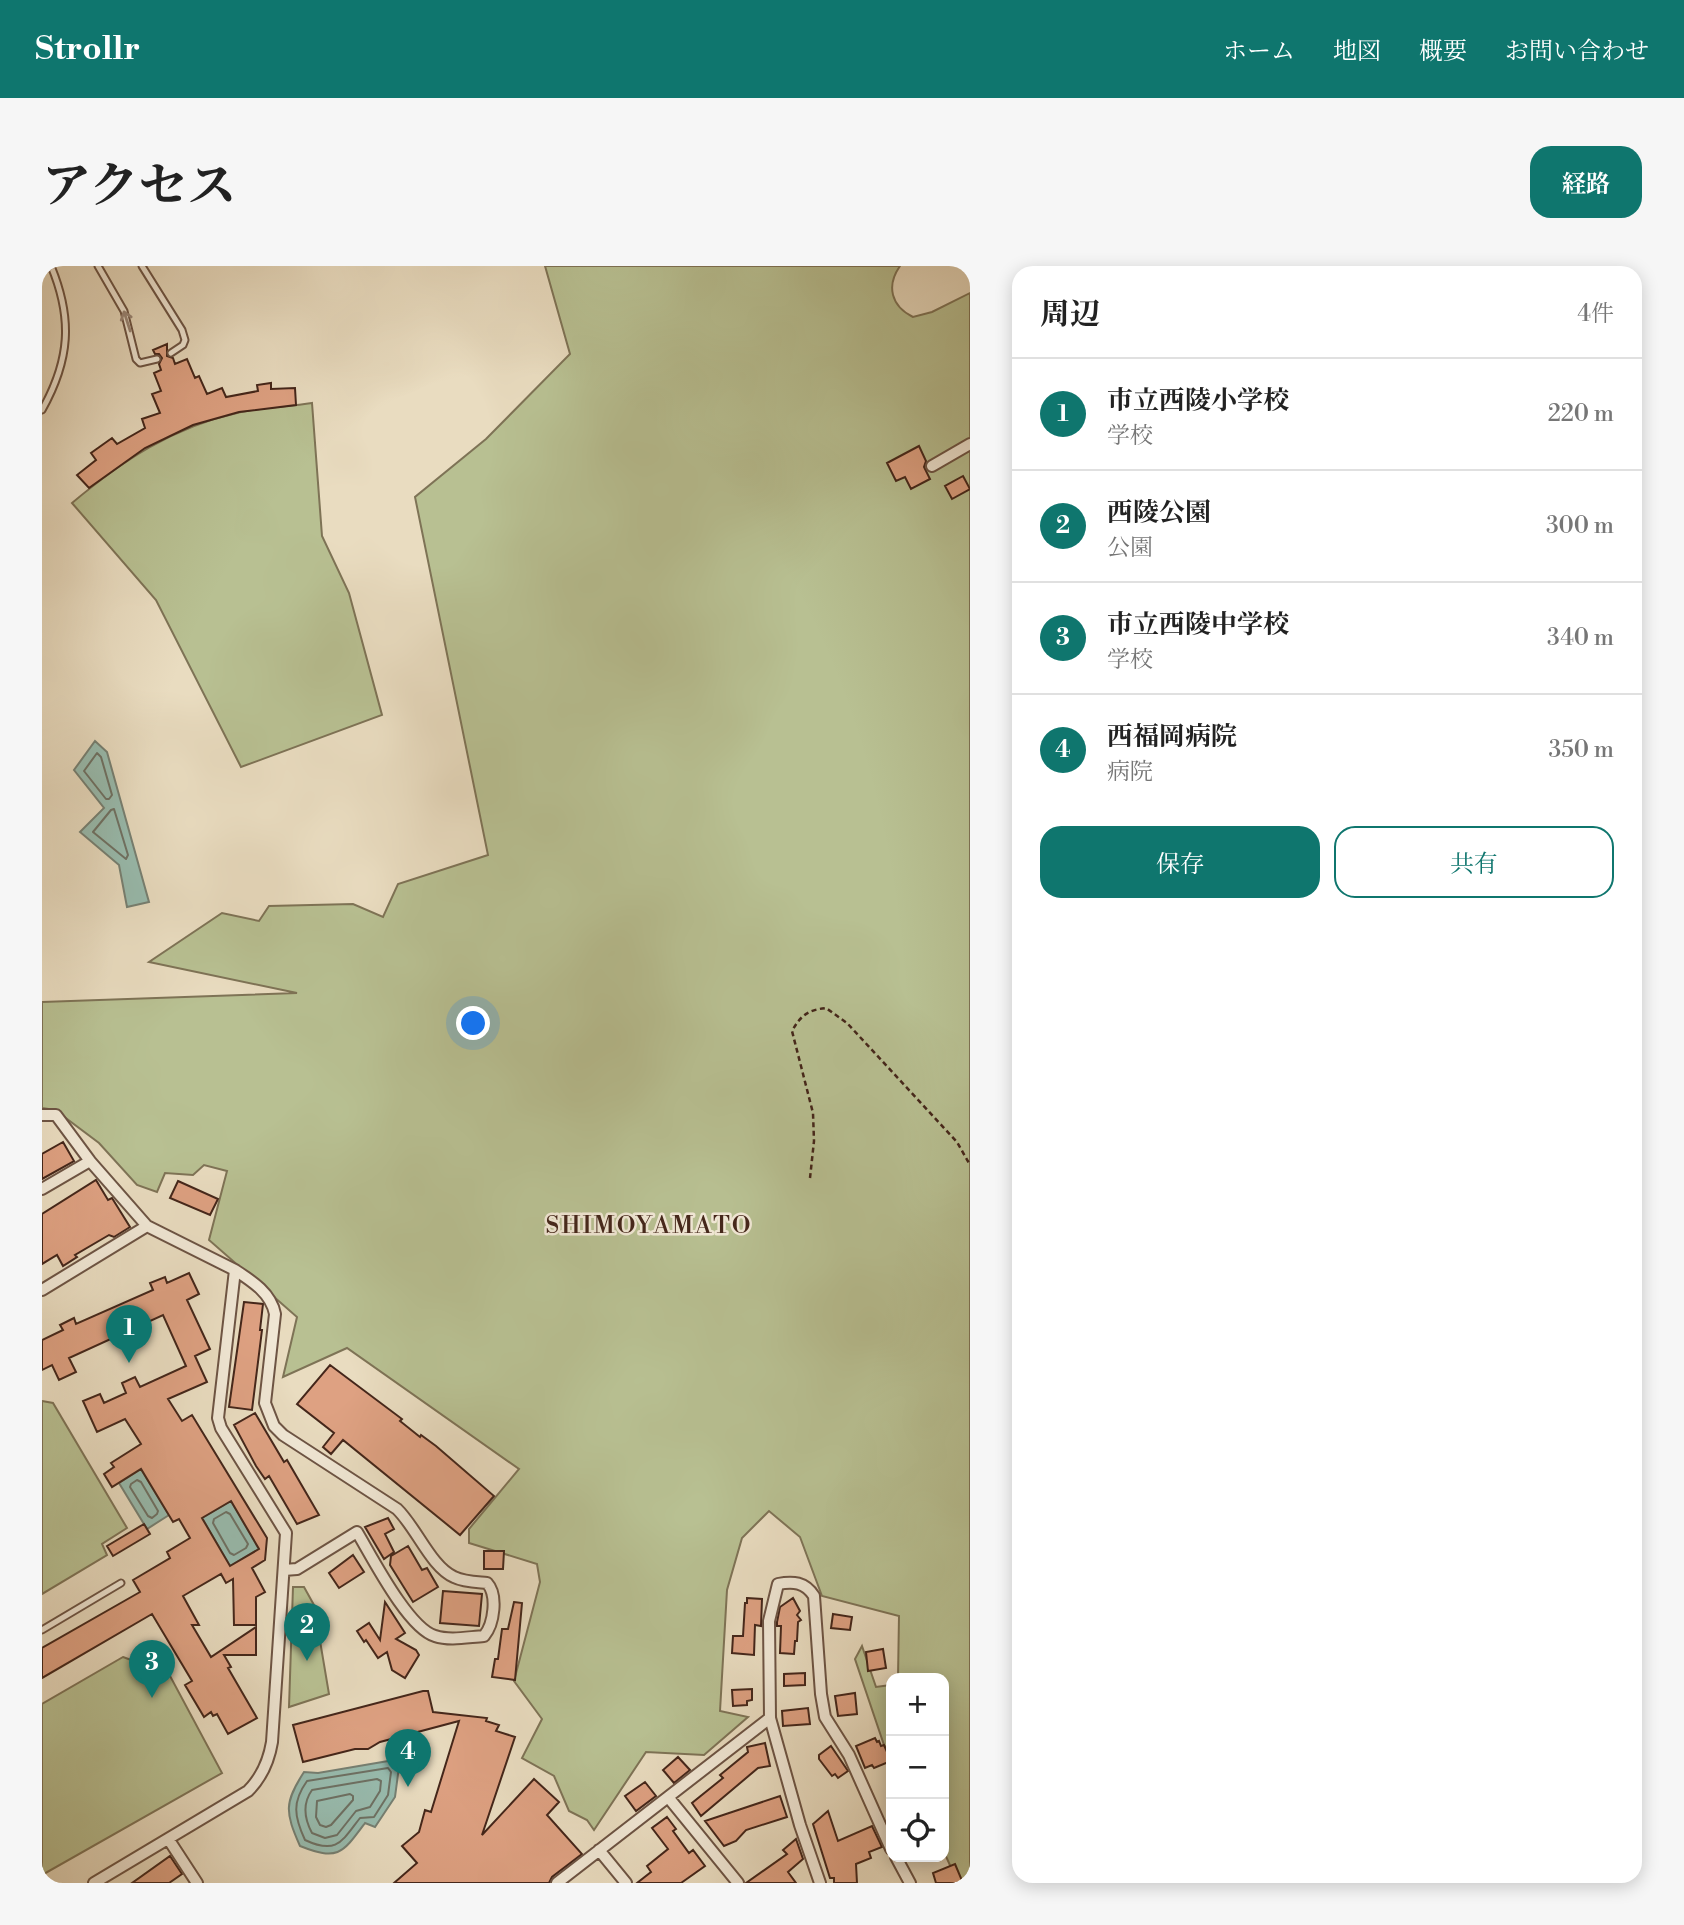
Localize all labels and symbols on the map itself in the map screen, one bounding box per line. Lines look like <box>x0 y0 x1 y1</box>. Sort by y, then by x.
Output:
one-way arrow <box>119 310 132 332</box>
your location <box>456 1006 490 1040</box>
district label: SHIMOYAMATO <box>545 1211 753 1241</box>
pin: 1 <box>106 1305 152 1363</box>
pin: 2 <box>284 1603 330 1661</box>
pin: 3 <box>129 1640 175 1698</box>
pin: 4 <box>385 1729 431 1787</box>

